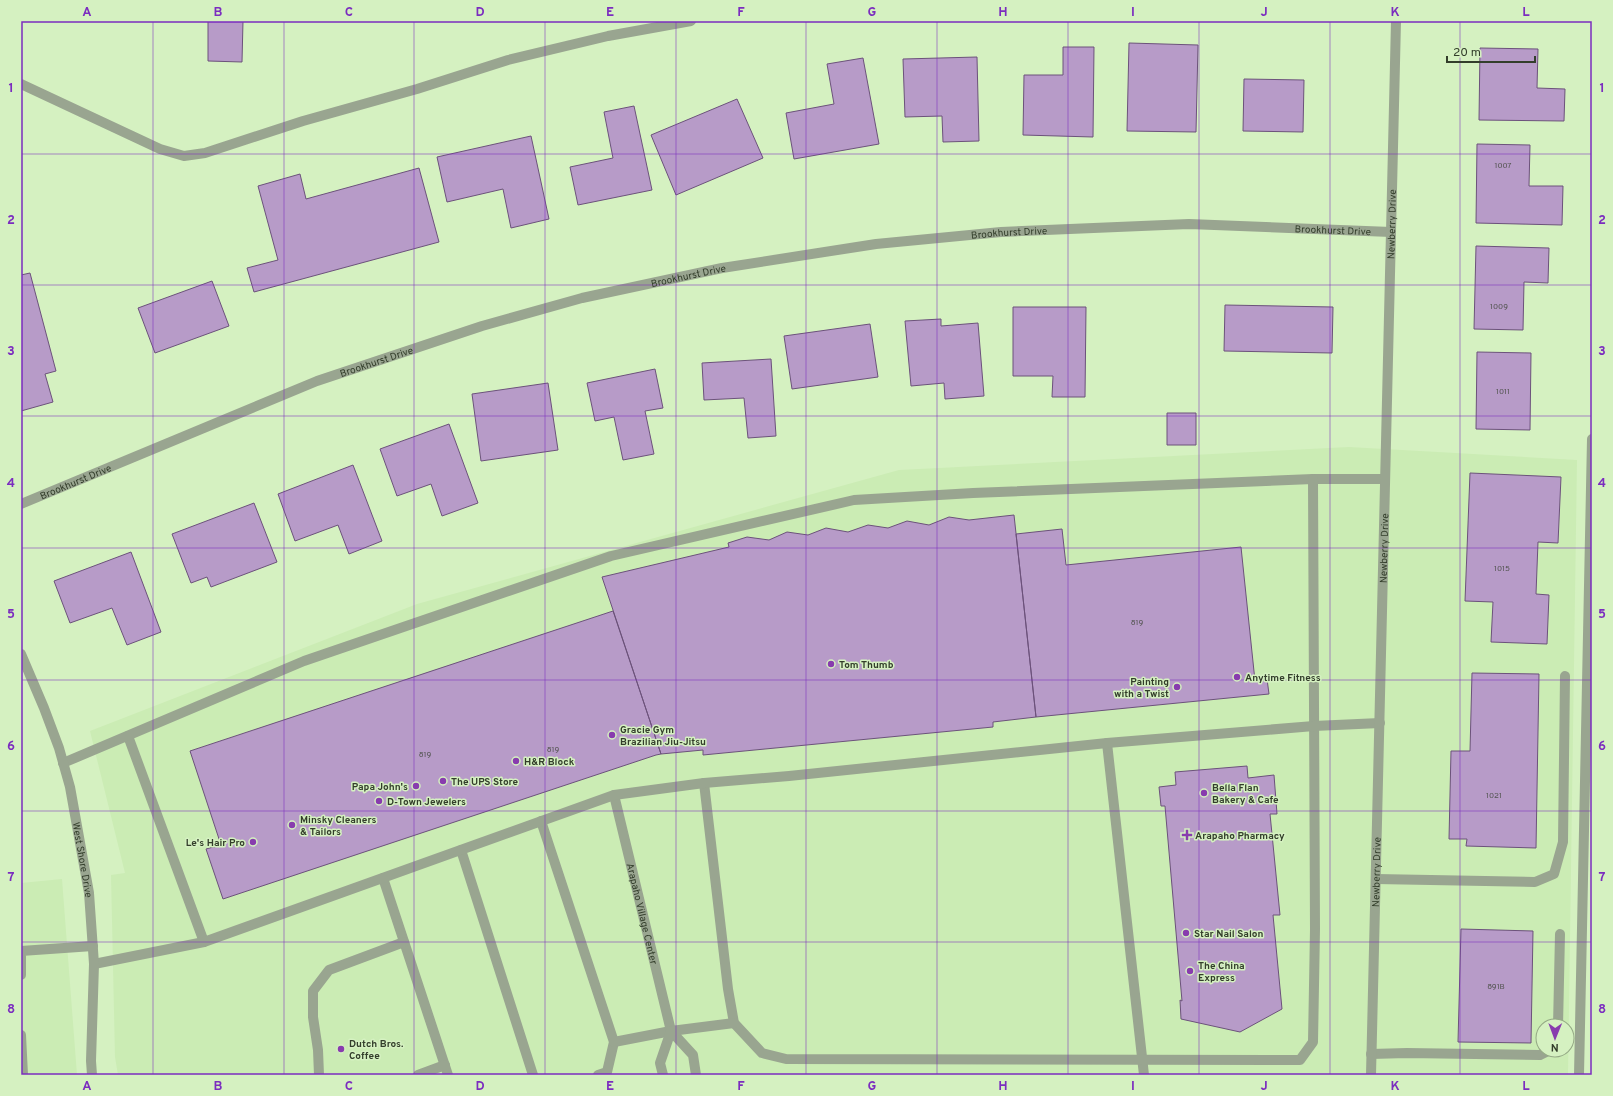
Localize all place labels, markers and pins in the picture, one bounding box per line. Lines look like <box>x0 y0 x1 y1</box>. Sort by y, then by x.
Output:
marker: Tom Thumb <box>826 659 836 669</box>
place label: Tom Thumb <box>839 659 894 672</box>
marker: Anytime Fitness <box>1232 672 1242 682</box>
place label: Anytime Fitness <box>1245 672 1321 685</box>
place label: Painting with a Twist <box>1114 676 1169 701</box>
marker: Painting with a Twist <box>1172 682 1182 692</box>
place label: Gracie Gym Brazilian Jiu-Jitsu <box>620 724 706 749</box>
marker: Gracie Gym Brazilian Jiu-Jitsu <box>607 730 617 740</box>
marker: H&R Block <box>511 756 521 766</box>
place label: H&R Block <box>524 756 575 769</box>
marker: The UPS Store <box>438 776 448 786</box>
place label: The UPS Store <box>451 776 518 789</box>
place label: Papa John's <box>352 781 408 794</box>
marker: Papa John's <box>411 781 421 791</box>
place label: Bella Flan Bakery & Cafe <box>1212 782 1279 807</box>
marker: Bella Flan Bakery & Cafe <box>1199 788 1209 798</box>
marker: D-Town Jewelers <box>374 796 384 806</box>
place label: D-Town Jewelers <box>387 796 466 809</box>
place label: Minsky Cleaners & Tailors <box>300 814 376 839</box>
marker: Minsky Cleaners & Tailors <box>287 820 297 830</box>
marker: Arapaho Pharmacy <box>1182 830 1192 840</box>
place label: Arapaho Pharmacy <box>1195 830 1285 843</box>
place label: Le's Hair Pro <box>186 837 245 850</box>
marker: Le's Hair Pro <box>248 837 258 847</box>
marker: Star Nail Salon <box>1181 928 1191 938</box>
place label: Star Nail Salon <box>1194 928 1263 941</box>
place label: The China Express <box>1198 960 1245 985</box>
marker: The China Express <box>1185 966 1195 976</box>
place label: Dutch Bros. Coffee <box>349 1038 404 1063</box>
marker: Dutch Bros. Coffee <box>336 1044 346 1054</box>

